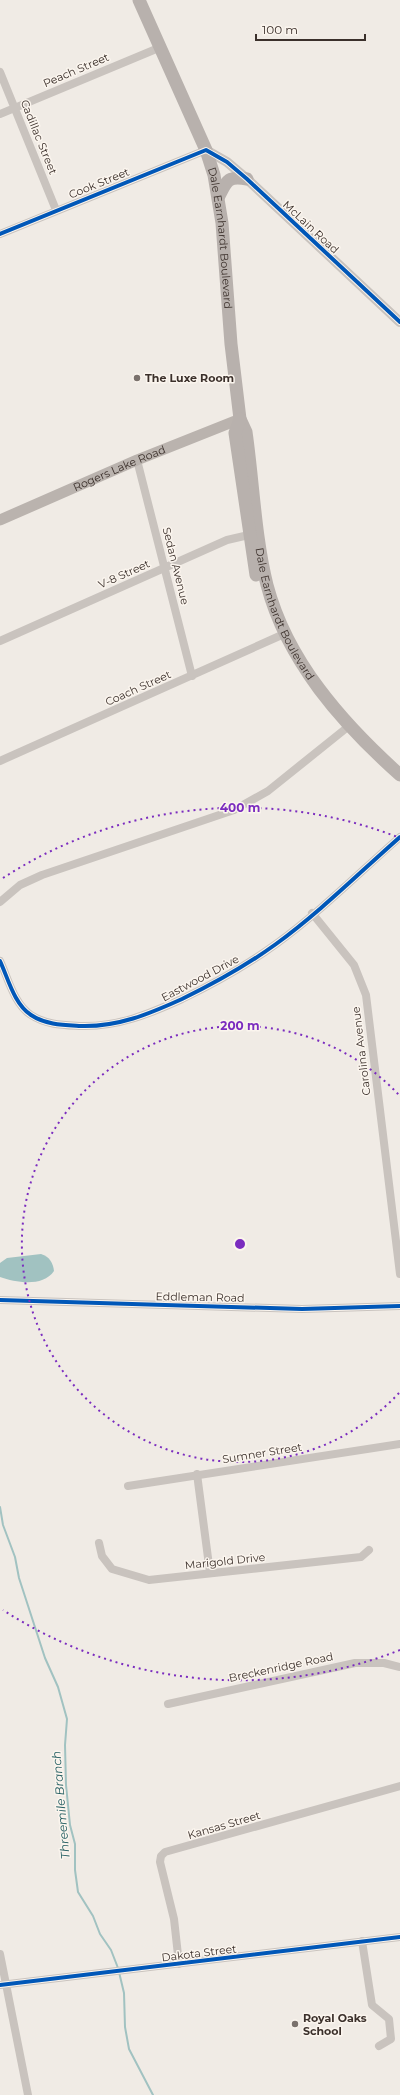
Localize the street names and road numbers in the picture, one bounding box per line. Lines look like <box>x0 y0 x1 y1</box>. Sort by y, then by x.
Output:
street label: Peach Street <box>41 50 112 90</box>
street label: Cadillac Street <box>18 98 61 177</box>
street label: Cook Street <box>67 164 132 201</box>
street label: Dale Earnhardt Boulevard <box>205 165 235 309</box>
street label: McLain Road <box>280 197 342 257</box>
street label: Rogers Lake Road <box>71 442 168 494</box>
street label: Sedan Avenue <box>160 526 192 606</box>
street label: Dale Earnhardt Boulevard <box>253 546 318 683</box>
street label: V-8 Street <box>96 556 152 592</box>
street label: Coach Street <box>103 667 174 709</box>
street label: Eastwood Drive <box>159 951 242 1004</box>
street label: Carolina Avenue <box>349 1005 373 1096</box>
street label: Eddleman Road <box>155 1289 245 1305</box>
street label: Sumner Street <box>221 1440 303 1466</box>
street label: Marigold Drive <box>184 1550 266 1572</box>
street label: Breckenridge Road <box>228 1649 334 1685</box>
street label: Kansas Street <box>186 1808 262 1842</box>
street label: Dakota Street <box>161 1941 238 1965</box>

